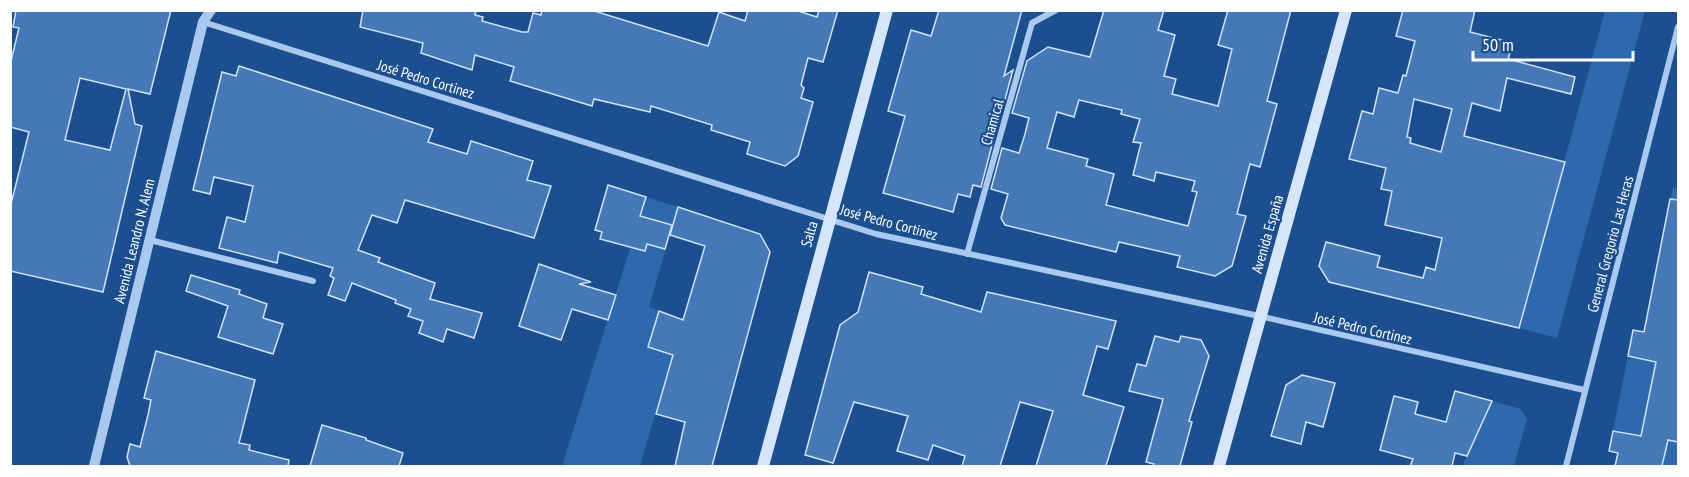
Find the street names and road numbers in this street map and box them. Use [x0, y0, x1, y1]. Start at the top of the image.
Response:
street label: José Pedro Cortinez [374, 55, 477, 103]
street label: Chamical [976, 96, 1008, 147]
street label: General Gregorio Las Heras [1583, 174, 1637, 314]
street label: Avenida Leandro N. Alem [109, 177, 159, 305]
street label: Avenida España [1247, 193, 1287, 275]
street label: José Pedro Cortinez [837, 200, 940, 244]
street label: Salta [796, 219, 822, 249]
street label: José Pedro Cortinez [1311, 307, 1414, 349]

